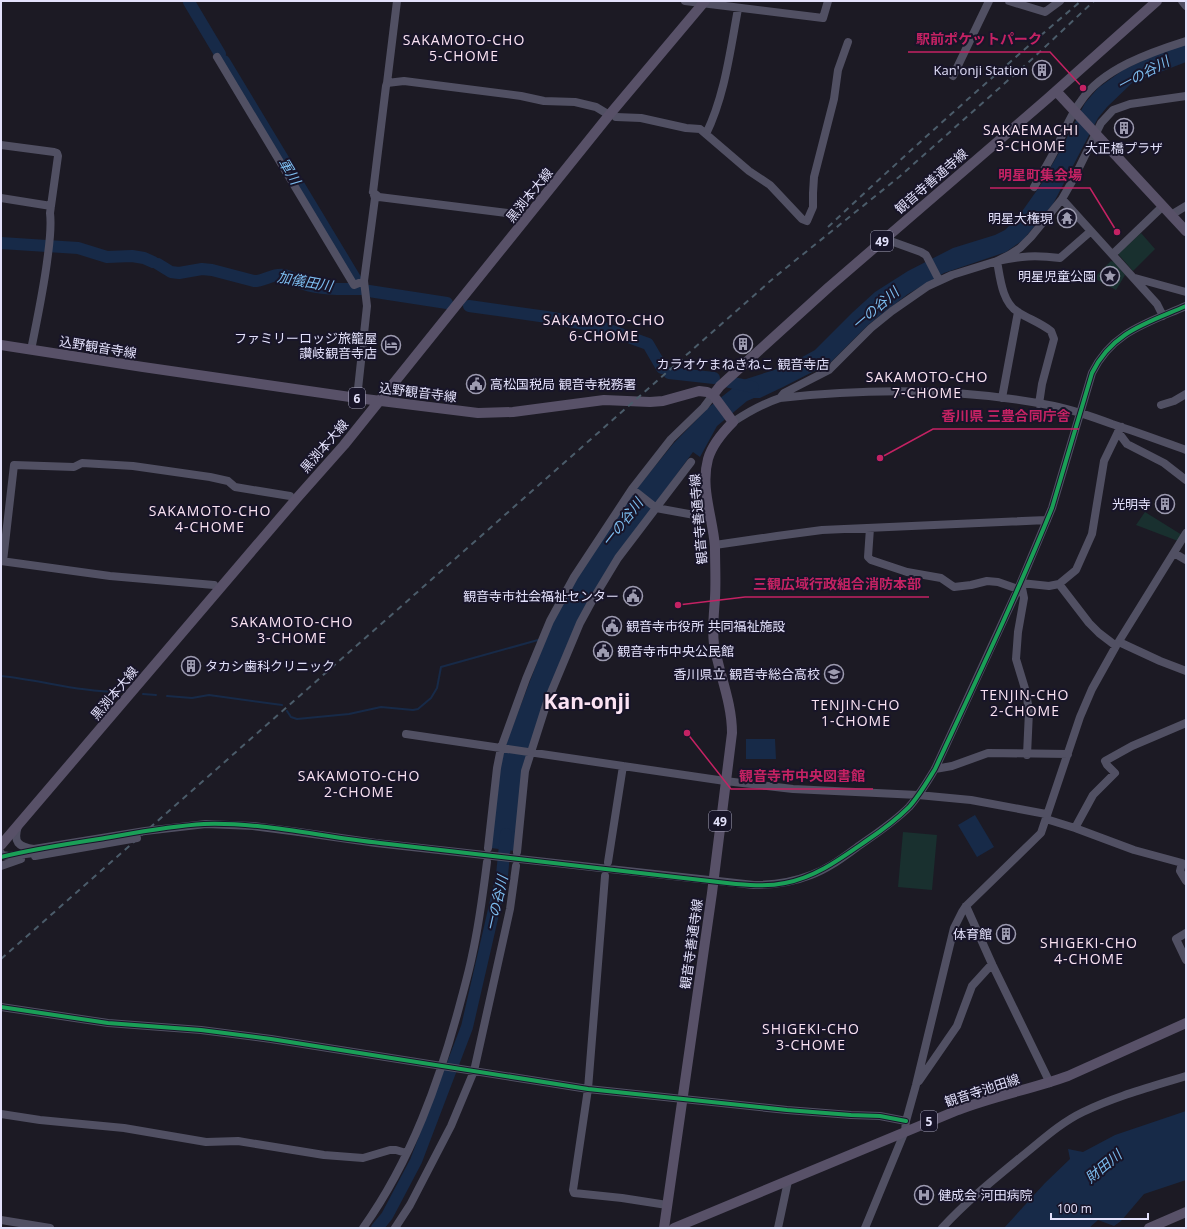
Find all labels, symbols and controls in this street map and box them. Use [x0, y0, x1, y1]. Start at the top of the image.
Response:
callout: 駅前ポケットパーク [908, 26, 1050, 52]
text: 駅前ポケットパーク [916, 29, 1042, 48]
district label: SAKAMOTO-CHO 5-CHOME [403, 30, 525, 65]
water label: 一の谷川 [1114, 51, 1174, 95]
building icon: Kan'onji Station [1031, 59, 1053, 81]
place label: Kan'onji Station [934, 61, 1028, 79]
building icon: 大正橋プラザ [1113, 117, 1135, 139]
district label: SAKAEMACHI 3-CHOME [983, 120, 1079, 155]
place label: 大正橋プラザ [1085, 139, 1163, 157]
street label: 観音寺善通寺線 [891, 144, 971, 218]
water label: 軍川 [275, 154, 306, 190]
callout: 明星町集会場 [990, 162, 1090, 188]
street label: 黒渕本大線 [502, 164, 556, 226]
text: 明星町集会場 [998, 165, 1082, 184]
temple icon: 明星大権現 [1056, 207, 1078, 229]
place label: 明星大権現 [988, 209, 1053, 227]
road number: 49 [871, 231, 893, 251]
place icon: 明星児童公園 [1099, 265, 1121, 287]
water label: 加儀田川 [276, 267, 336, 296]
place label: 明星児童公園 [1018, 267, 1096, 285]
water label: 一の谷川 [848, 281, 904, 334]
district label: SAKAMOTO-CHO 6-CHOME [543, 310, 665, 345]
place label: ファミリーロッジ旅籠屋 讃岐観音寺店 [234, 329, 377, 362]
street label: 込野観音寺線 [58, 332, 138, 362]
building icon: カラオケまねきねこ 観音寺店 [732, 333, 754, 355]
hotel icon: ファミリーロッジ旅籠屋 讃岐観音寺店 [380, 334, 402, 356]
place label: カラオケまねきねこ 観音寺店 [657, 355, 829, 373]
district label: SAKAMOTO-CHO 7-CHOME [866, 367, 988, 402]
public building icon: 高松国税局 観音寺税務署 [465, 373, 487, 395]
place label: 高松国税局 観音寺税務署 [490, 375, 636, 393]
street label: 込野観音寺線 [378, 378, 458, 406]
road number: 6 [349, 388, 365, 408]
callout: 香川県 三豊合同庁舎 [933, 403, 1079, 429]
text: 香川県 三豊合同庁舎 [941, 406, 1071, 425]
street label: 黒渕本大線 [296, 416, 352, 476]
street label: 観音寺善通寺線 [685, 473, 711, 565]
water label: 一の谷川 [597, 493, 648, 550]
building icon: 光明寺 [1154, 493, 1176, 515]
place label: 光明寺 [1112, 495, 1151, 513]
district label: SAKAMOTO-CHO 4-CHOME [149, 501, 271, 536]
callout: 三観広域行政組合消防本部 [745, 571, 929, 597]
text: 三観広域行政組合消防本部 [753, 574, 921, 593]
public building icon: 観音寺市社会福祉センター [622, 585, 644, 607]
place label: 観音寺市社会福祉センター [463, 587, 619, 605]
district label: SAKAMOTO-CHO 3-CHOME [231, 612, 353, 647]
public building icon: 観音寺市役所 共同福祉施設 [601, 615, 623, 637]
place label: 観音寺市役所 共同福祉施設 [626, 617, 785, 635]
public building icon: 観音寺市中央公民館 [592, 640, 614, 662]
place label: 観音寺市中央公民館 [617, 642, 734, 660]
building icon: タカシ歯科クリニック [180, 655, 202, 677]
place label: タカシ歯科クリニック [205, 657, 335, 675]
street label: 黒渕本大線 [86, 662, 142, 724]
school or university icon: 香川県立 観音寺総合高校 [823, 663, 845, 685]
place label: 香川県立 観音寺総合高校 [674, 665, 820, 683]
district label: TENJIN-CHO 2-CHOME [981, 685, 1069, 720]
district label: Kan-onji [544, 687, 630, 715]
district label: TENJIN-CHO 1-CHOME [812, 695, 900, 730]
callout: 観音寺市中央図書館 [731, 763, 873, 789]
district label: SAKAMOTO-CHO 2-CHOME [298, 766, 420, 801]
text: 観音寺市中央図書館 [739, 766, 865, 785]
road number: 49 [709, 811, 731, 831]
water label: 一の谷川 [480, 872, 512, 932]
street label: 観音寺善通寺線 [676, 898, 706, 990]
building icon: 体育館 [995, 923, 1017, 945]
place label: 体育館 [953, 925, 992, 943]
district label: SHIGEKI-CHO 4-CHOME [1040, 933, 1138, 968]
district label: SHIGEKI-CHO 3-CHOME [762, 1019, 860, 1054]
street label: 観音寺池田線 [942, 1069, 1022, 1111]
road number: 5 [921, 1111, 937, 1131]
water label: 財田川 [1081, 1144, 1127, 1187]
hospital icon: 健成会 河田病院 [913, 1184, 935, 1206]
place label: 健成会 河田病院 [938, 1186, 1032, 1204]
scale bar [1051, 1195, 1148, 1221]
text: 100 m [1057, 1200, 1092, 1217]

